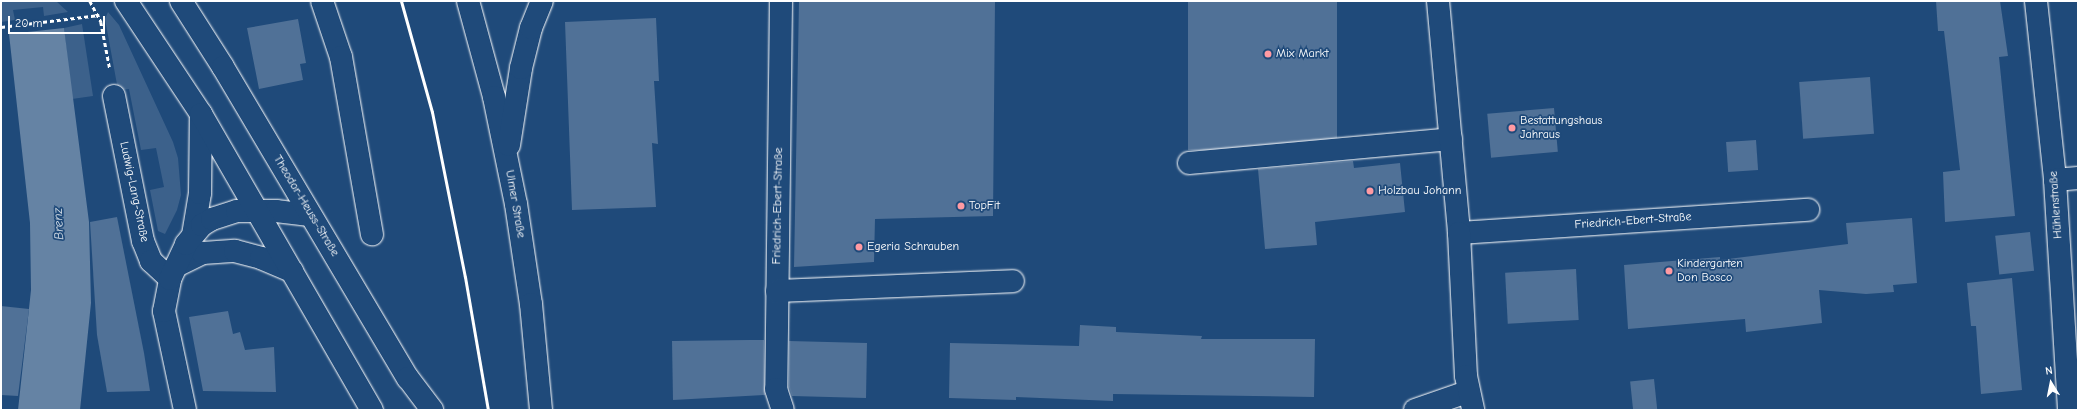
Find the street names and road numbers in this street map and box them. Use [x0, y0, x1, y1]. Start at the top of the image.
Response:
street label: Ludwig-Lang-Straße [116, 140, 152, 244]
street label: Friedrich-Ebert-Straße [770, 147, 786, 265]
street label: Theodor-Heuss-Straße [270, 153, 342, 259]
street label: Ulmer Straße [502, 169, 528, 239]
street label: Hühlenstraße [2046, 171, 2066, 239]
street label: Friedrich-Ebert-Straße [1574, 210, 1692, 232]

